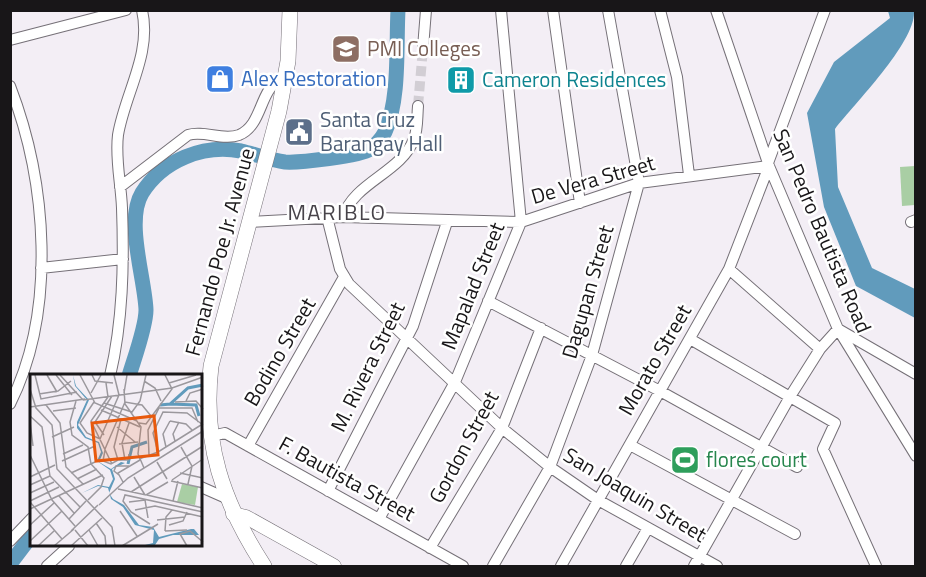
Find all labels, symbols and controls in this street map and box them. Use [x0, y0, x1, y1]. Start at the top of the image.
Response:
place label: PMI Colleges [367, 32, 481, 64]
school or university icon: PMI Colleges [330, 33, 362, 65]
place label: Alex Restoration [241, 62, 387, 94]
shop icon: Alex Restoration [204, 63, 236, 95]
place label: Cameron Residences [482, 63, 666, 95]
building icon: Cameron Residences [445, 64, 477, 96]
place label: Santa Cruz Barangay Hall [320, 103, 443, 159]
public building icon: Santa Cruz Barangay Hall [283, 116, 315, 148]
street label: San Pedro Bautista Road [765, 124, 880, 338]
street label: Fernando Poe Jr. Avenue [176, 144, 262, 359]
street label: De Vera Street [527, 146, 659, 212]
district label: MARIBLO [287, 195, 387, 229]
street label: Mapalad Street [432, 216, 512, 354]
street label: Dagupan Street [553, 221, 622, 362]
street label: Bodino Street [235, 291, 324, 412]
street label: M. Rivera Street [322, 295, 413, 437]
street label: Morato Street [609, 297, 699, 421]
inset map [30, 374, 202, 547]
street label: Gordon Street [420, 384, 506, 508]
street label: F. Bautista Street [273, 427, 422, 529]
street label: San Joaquin Street [558, 439, 714, 550]
place label: flores court [706, 443, 807, 475]
sports icon: flores court [669, 444, 701, 476]

